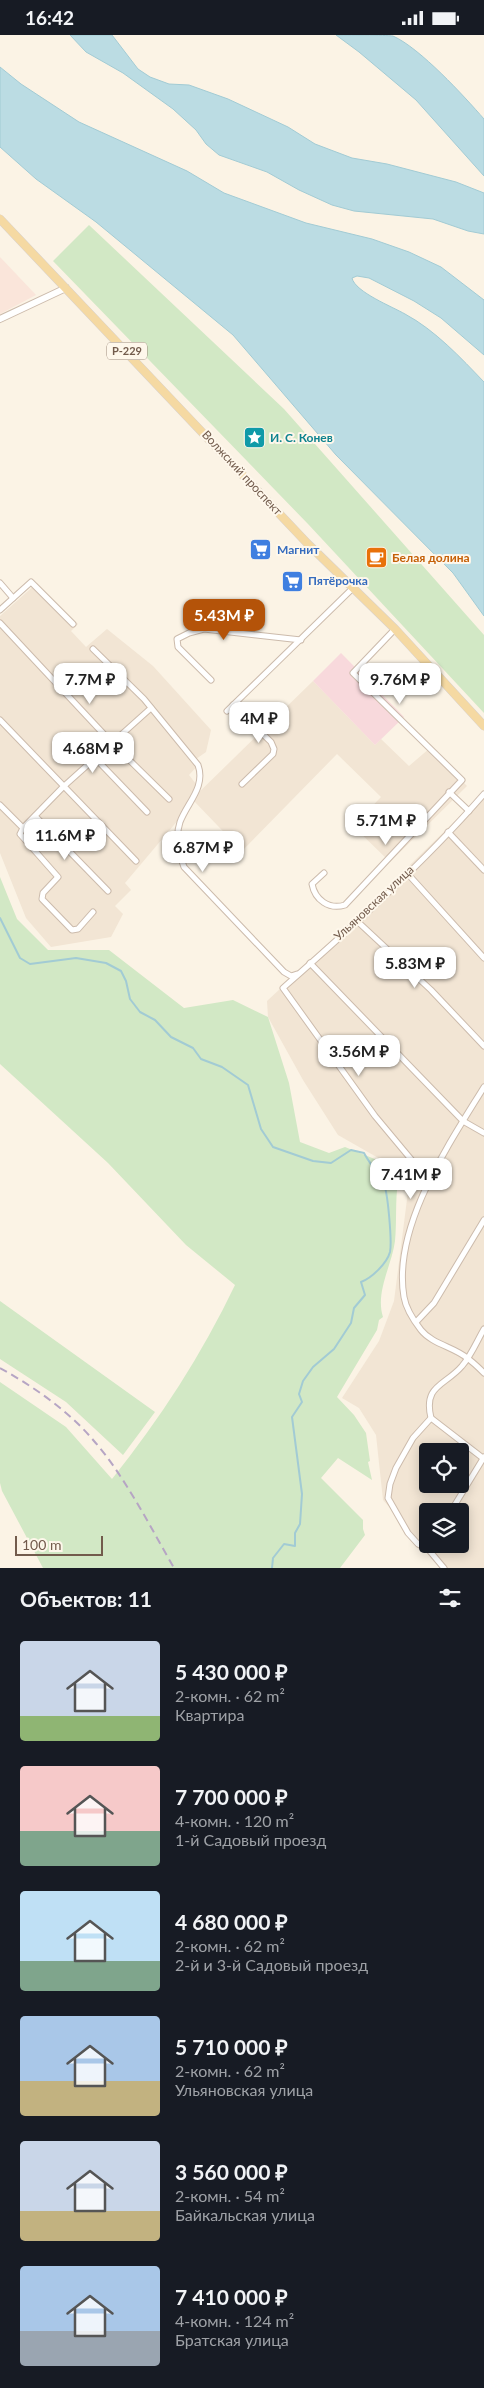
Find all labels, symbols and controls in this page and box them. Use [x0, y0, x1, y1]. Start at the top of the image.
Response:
text: 16:42 [25, 6, 74, 29]
road number: Р-229 [107, 343, 147, 359]
place icon: И. С. Конев [242, 426, 266, 450]
street label: Волжский проспект [199, 427, 286, 518]
place label: И. С. Конев [270, 430, 333, 445]
supermarket icon: Магнит [249, 538, 273, 562]
place label: Магнит [277, 542, 320, 557]
cafe icon: Белая долина [364, 546, 388, 570]
place label: Белая долина [392, 550, 470, 565]
supermarket icon: Пятёрочка [280, 569, 304, 593]
place label: Пятёрочка [308, 573, 368, 588]
pin: 5.43M ₽ [178, 599, 270, 641]
text: 5.43M ₽ [194, 605, 254, 624]
pin: 7.7M ₽ [49, 663, 131, 705]
pin: 9.76M ₽ [354, 663, 446, 705]
text: 7.7M ₽ [65, 669, 115, 688]
text: 9.76M ₽ [370, 669, 430, 688]
pin: 4M ₽ [229, 701, 289, 744]
text: 4M ₽ [240, 708, 278, 727]
pin: 4.68M ₽ [47, 731, 139, 774]
text: 4.68M ₽ [63, 738, 123, 757]
pin: 5.71M ₽ [340, 803, 432, 846]
text: 5.71M ₽ [356, 810, 416, 829]
pin: 11.6M ₽ [19, 819, 111, 861]
text: 11.6M ₽ [35, 825, 95, 844]
pin: 6.87M ₽ [157, 831, 249, 873]
text: 6.87M ₽ [173, 837, 233, 856]
street label: Ульяновская улица [331, 862, 417, 943]
pin: 5.83M ₽ [369, 947, 461, 989]
text: 5.83M ₽ [385, 953, 445, 972]
pin: 3.56M ₽ [313, 1035, 405, 1077]
text: 3.56M ₽ [329, 1041, 389, 1060]
pin: 7.41M ₽ [365, 1157, 457, 1200]
text: 7.41M ₽ [381, 1164, 441, 1183]
map controls [419, 1443, 469, 1553]
button: locate [419, 1443, 469, 1493]
button: layers [419, 1503, 469, 1553]
scale bar [15, 1533, 102, 1556]
text: 100 m [22, 1536, 61, 1553]
icon: filters [436, 1584, 464, 1612]
text: Объектов: 11 [20, 1586, 152, 1611]
text: 5 430 000 ₽ [175, 1659, 288, 1684]
icon: home [60, 1661, 120, 1721]
text: 2-комн. · 62 m² [175, 1686, 285, 1705]
text: Квартира [175, 1705, 244, 1724]
text: 7 700 000 ₽ [175, 1784, 288, 1809]
icon: home [60, 1786, 120, 1846]
text: 4-комн. · 120 m² [175, 1811, 294, 1830]
text: 1-й Садовый проезд [175, 1830, 326, 1849]
text: 4 680 000 ₽ [175, 1909, 288, 1934]
icon: home [60, 1911, 120, 1971]
text: 2-комн. · 62 m² [175, 1936, 285, 1955]
text: 2-й и 3-й Садовый проезд [175, 1955, 368, 1974]
text: 5 710 000 ₽ [175, 2034, 288, 2059]
icon: home [60, 2036, 120, 2096]
text: 2-комн. · 62 m² [175, 2061, 285, 2080]
text: Ульяновская улица [175, 2080, 313, 2099]
text: 3 560 000 ₽ [175, 2159, 288, 2184]
icon: home [60, 2161, 120, 2221]
text: 2-комн. · 54 m² [175, 2186, 285, 2205]
text: Байкальская улица [175, 2205, 315, 2224]
text: 7 410 000 ₽ [175, 2284, 288, 2309]
icon: home [60, 2286, 120, 2346]
text: 4-комн. · 124 m² [175, 2311, 294, 2330]
text: Братская улица [175, 2330, 289, 2349]

